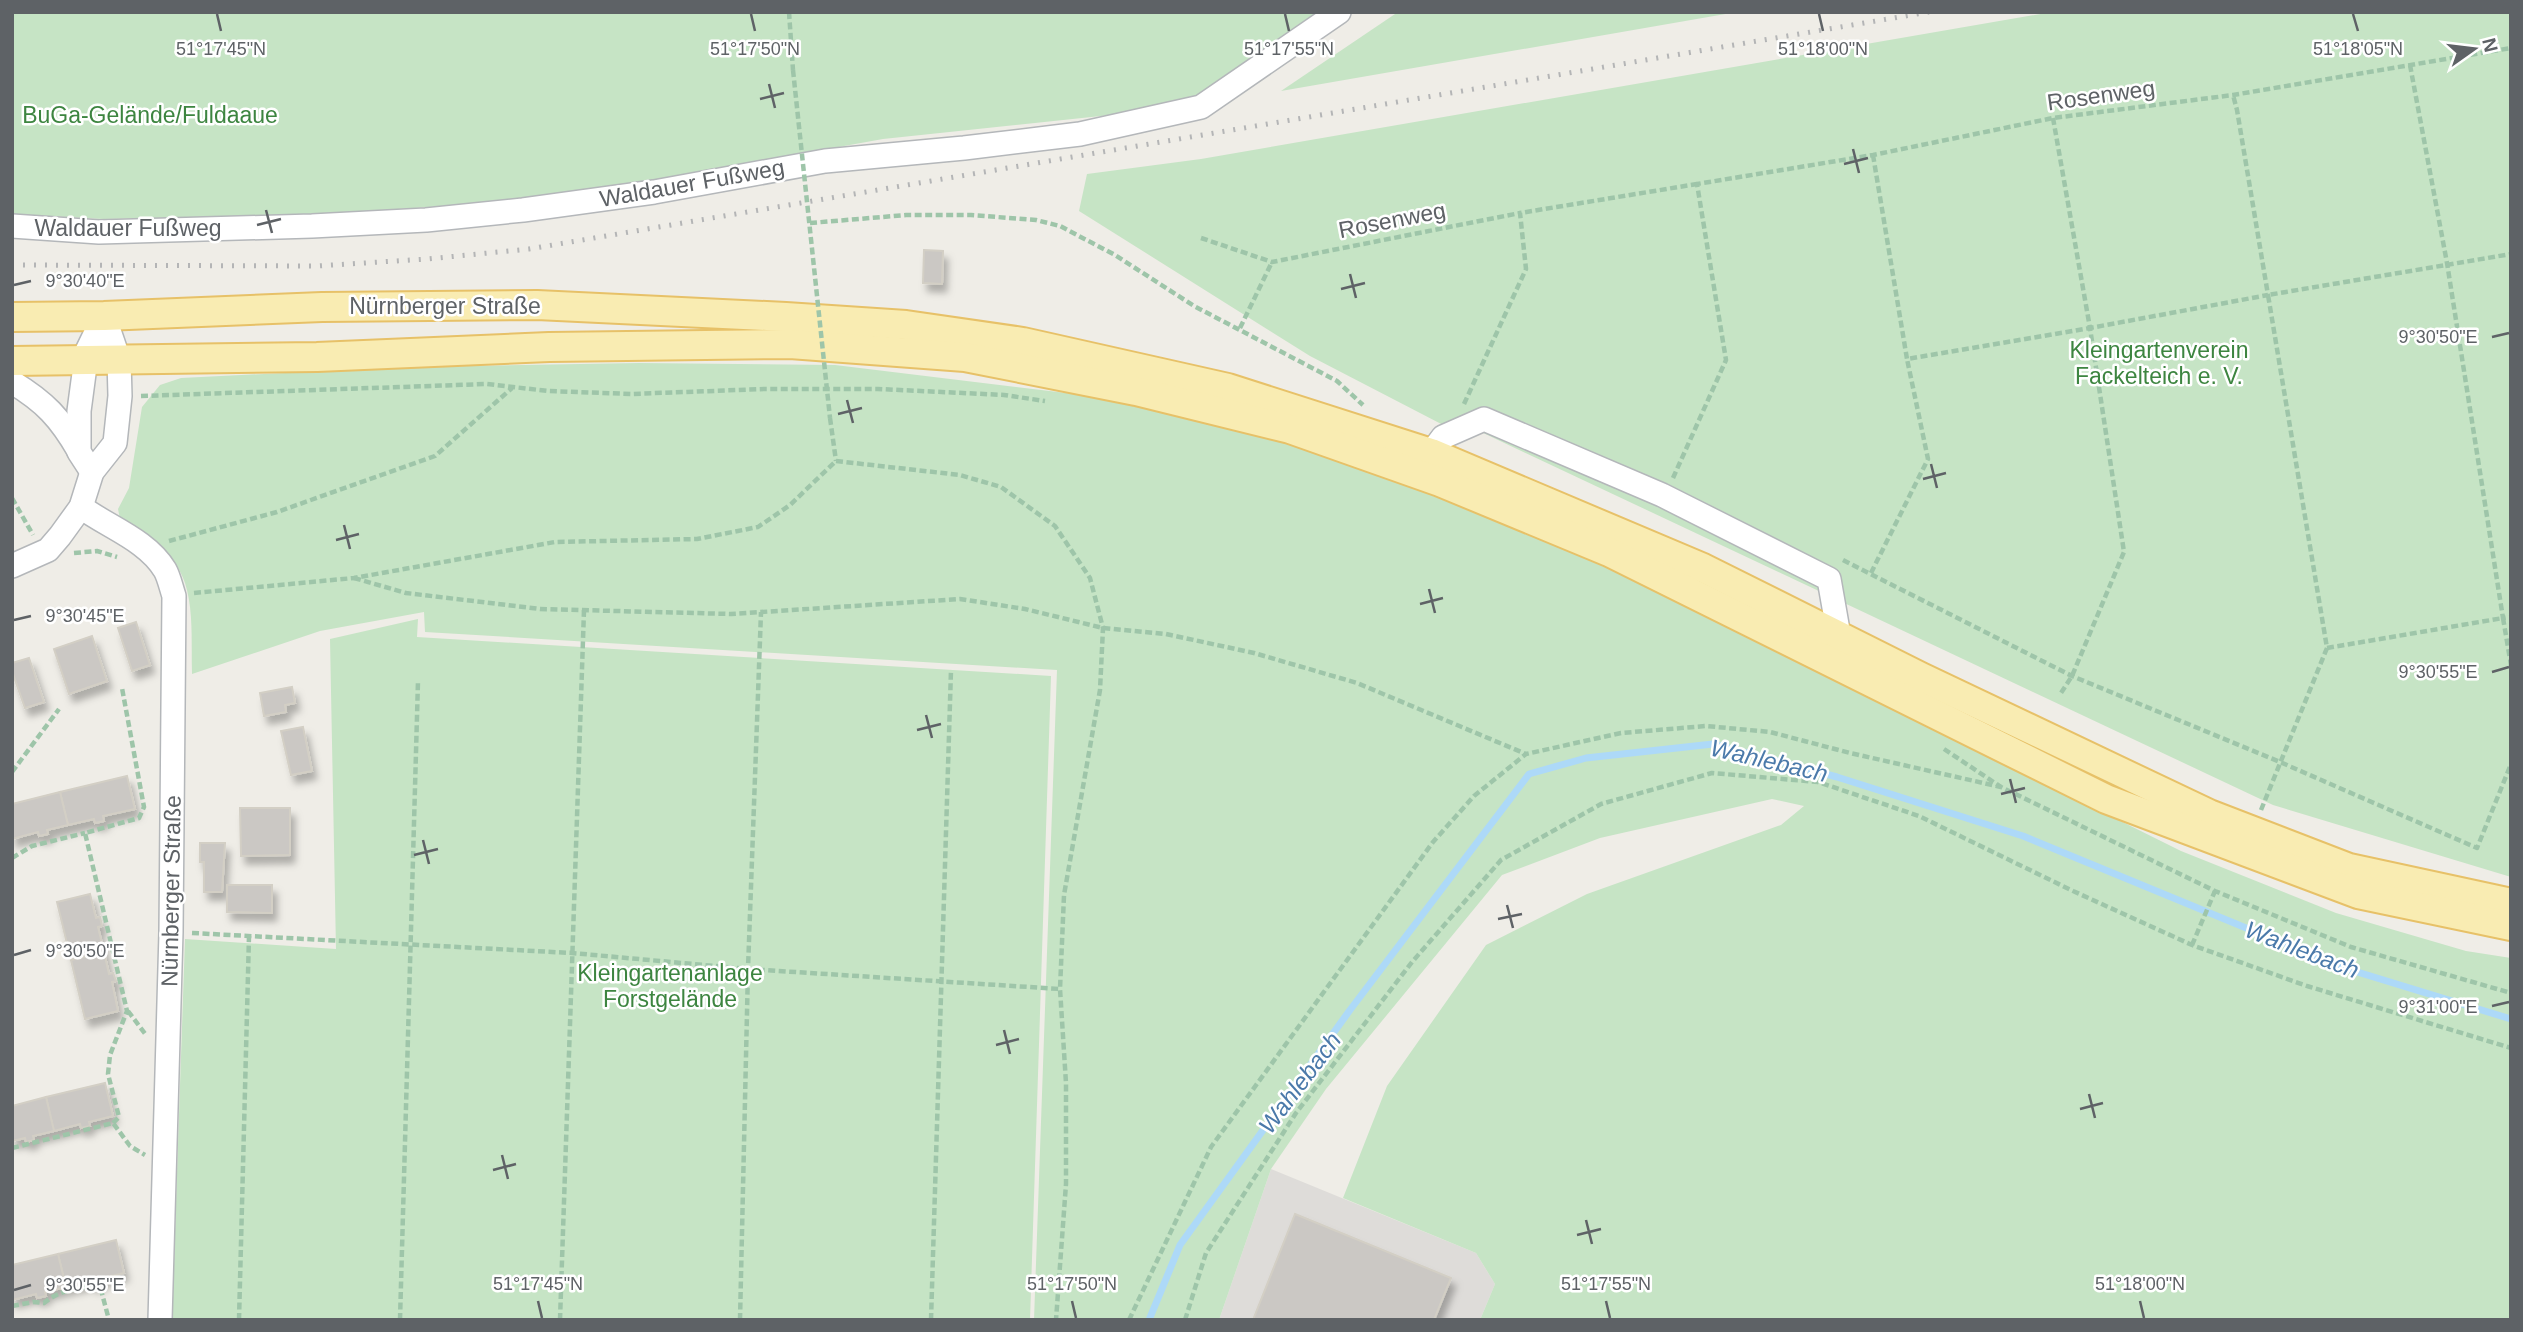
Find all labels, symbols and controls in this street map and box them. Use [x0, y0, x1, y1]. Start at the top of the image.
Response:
north arrow [2439, 14, 2509, 84]
text: N [2478, 36, 2502, 54]
text: 51°17'45"N [176, 39, 266, 59]
text: 51°17'50"N [710, 39, 800, 59]
text: 51°17'55"N [1244, 39, 1334, 59]
text: 51°18'00"N [1778, 39, 1868, 59]
text: 51°18'05"N [2313, 39, 2403, 59]
street label: Rosenweg [2045, 75, 2157, 115]
park label: BuGa-Gelände/Fuldaaue [22, 102, 278, 128]
street label: Waldauer Fußweg [598, 154, 786, 212]
street label: Rosenweg [1336, 197, 1448, 243]
street label: Waldauer Fußweg [34, 215, 222, 241]
text: 9°30'40"E [45, 271, 125, 291]
street label: Nürnberger Straße [349, 293, 541, 319]
text: 9°30'50"E [2398, 327, 2478, 347]
park label: Kleingartenverein Fackelteich e. V. [2069, 337, 2249, 389]
text: 9°30'45"E [45, 606, 125, 626]
text: 9°30'55"E [2398, 662, 2478, 682]
water label: Wahlebach [1708, 734, 1830, 787]
street label: Nürnberger Straße [156, 795, 186, 987]
water label: Wahlebach [2241, 915, 2363, 984]
text: 9°30'50"E [45, 941, 125, 961]
park label: Kleingartenanlage Forstgelände [577, 960, 763, 1012]
text: 9°31'00"E [2398, 997, 2478, 1017]
water label: Wahlebach [1253, 1027, 1346, 1139]
text: 51°17'45"N [493, 1274, 583, 1294]
text: 51°17'50"N [1027, 1274, 1117, 1294]
text: 51°17'55"N [1561, 1274, 1651, 1294]
text: 51°18'00"N [2095, 1274, 2185, 1294]
text: 9°30'55"E [45, 1275, 125, 1295]

